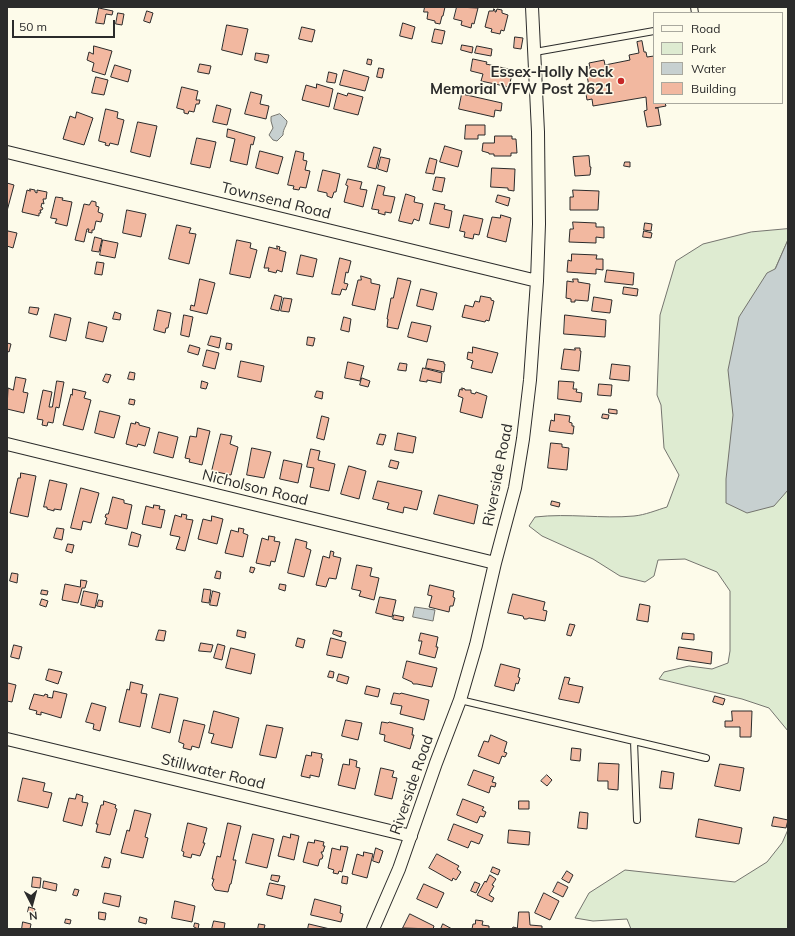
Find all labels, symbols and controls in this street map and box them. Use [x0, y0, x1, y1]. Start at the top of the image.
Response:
scale bar [14, 12, 117, 38]
legend [653, 12, 783, 104]
text: 50 m [19, 19, 47, 34]
text: Road [691, 21, 720, 36]
text: Park [691, 41, 716, 56]
text: Water [691, 61, 726, 76]
place label: Essex-Holly Neck Memorial VFW Post 2621 [430, 63, 613, 98]
marker: Essex-Holly Neck Memorial VFW Post 2621 [616, 76, 626, 86]
text: Building [691, 81, 736, 96]
street label: Townsend Road [219, 179, 333, 223]
street label: Riverside Road [479, 422, 517, 528]
street label: Nicholson Road [200, 466, 310, 510]
street label: Riverside Road [387, 733, 437, 837]
street label: Stillwater Road [159, 750, 267, 794]
north arrow [12, 884, 52, 924]
text: N [28, 909, 38, 923]

